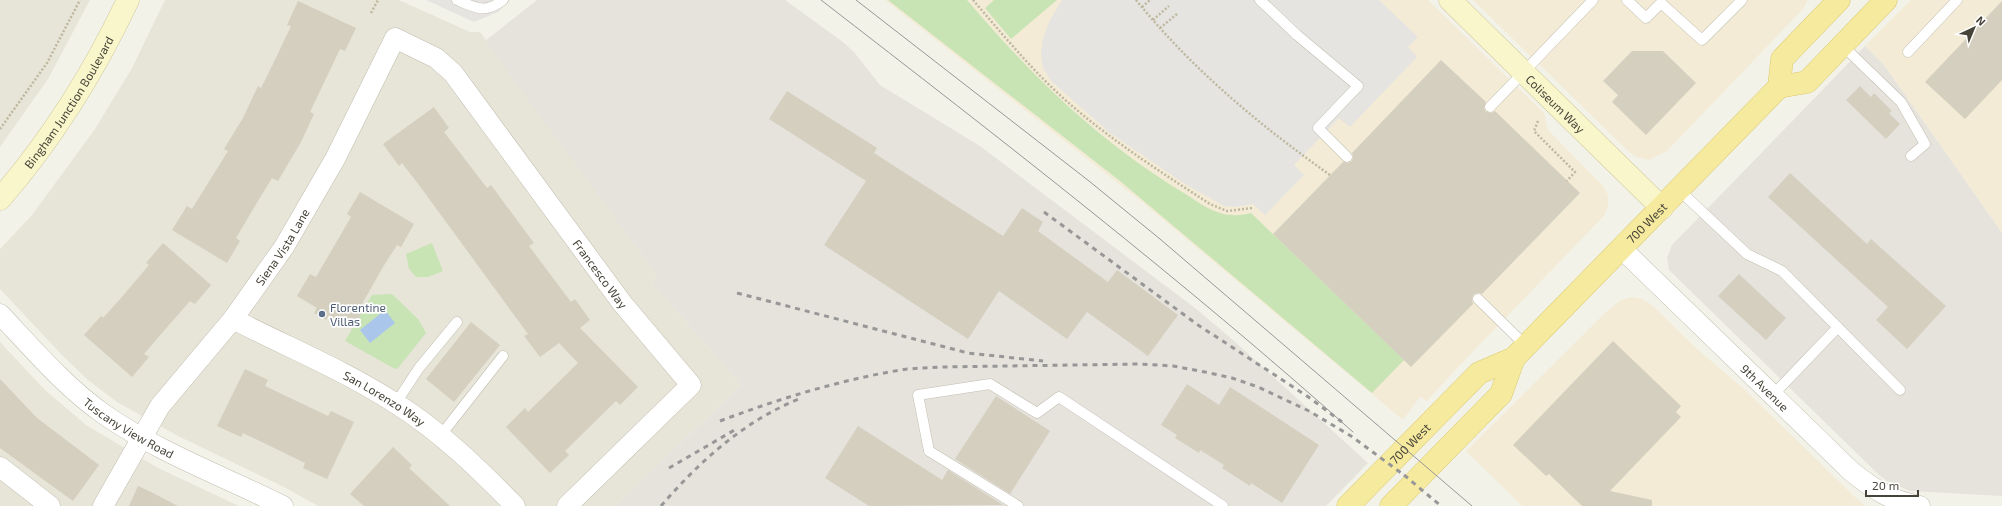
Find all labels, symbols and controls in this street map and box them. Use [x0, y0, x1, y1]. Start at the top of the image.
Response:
north arrow [1954, 8, 1994, 48]
text: N [1974, 13, 1989, 28]
street label: Bingham Junction Boulevard [21, 34, 116, 171]
street label: Coliseum Way [1523, 72, 1588, 136]
street label: 700 West [1623, 199, 1670, 246]
street label: Siena Vista Lane [252, 206, 312, 288]
street label: Francesco Way [570, 236, 631, 312]
place label: Florentine Villas [330, 300, 386, 328]
marker: Florentine Villas [317, 309, 327, 319]
street label: 9th Avenue [1738, 361, 1792, 414]
street label: San Lorenzo Way [341, 368, 429, 429]
street label: Tuscany View Road [81, 395, 176, 461]
street label: 700 West [1387, 420, 1433, 467]
scale bar [1866, 472, 1918, 498]
text: 20 m [1872, 478, 1899, 492]

